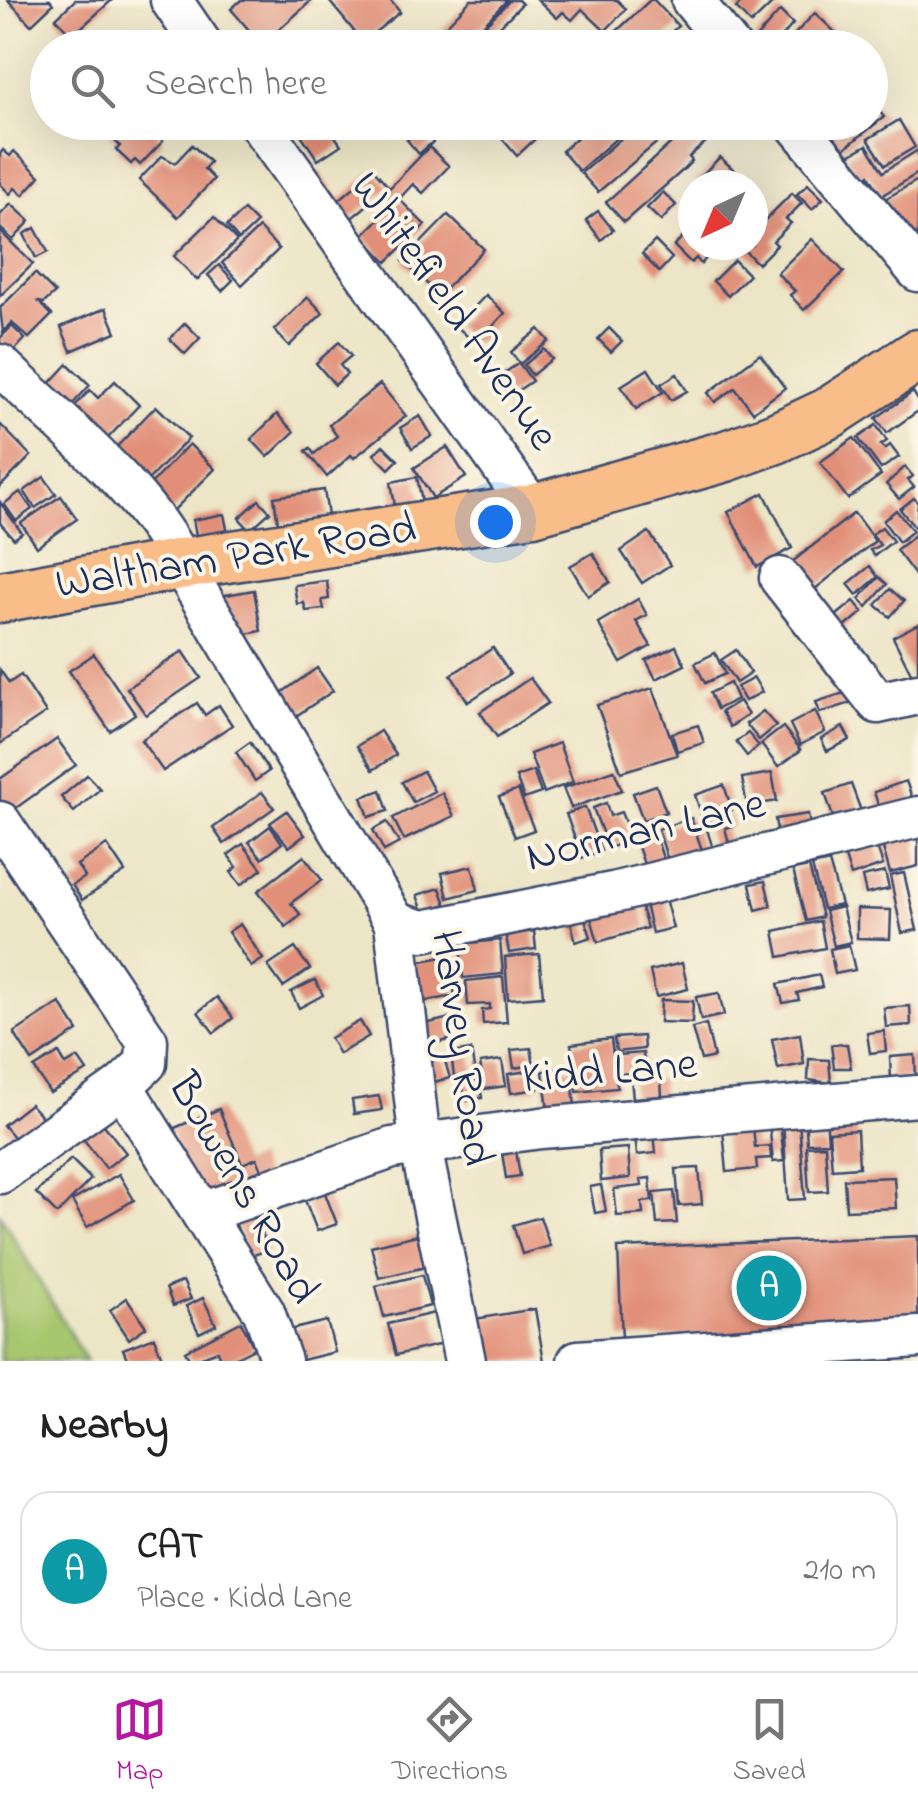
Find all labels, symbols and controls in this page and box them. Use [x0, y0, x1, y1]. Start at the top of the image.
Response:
search box [30, 30, 888, 140]
text: Search here [145, 57, 327, 113]
icon: search [65, 58, 120, 113]
street label: Whitefield Avenue [332, 159, 574, 466]
north arrow [678, 170, 768, 260]
street label: Waltham Park Road [51, 497, 421, 619]
your location [470, 497, 521, 548]
street label: Norman Lane [520, 772, 773, 892]
street label: Harvey Road [411, 926, 509, 1170]
street label: Kidd Lane [520, 1032, 701, 1114]
street label: Bowens Road [149, 1060, 335, 1317]
pin: A [736, 1250, 802, 1326]
text: Nearby [40, 1396, 168, 1457]
text: CAT [137, 1520, 203, 1576]
text: A [65, 1548, 84, 1595]
text: 210 m [803, 1548, 876, 1595]
text: Place · Kidd Lane [137, 1576, 352, 1623]
tab: Map [112, 1692, 167, 1793]
tab: Directions [392, 1692, 508, 1793]
tab: Saved [733, 1692, 806, 1793]

